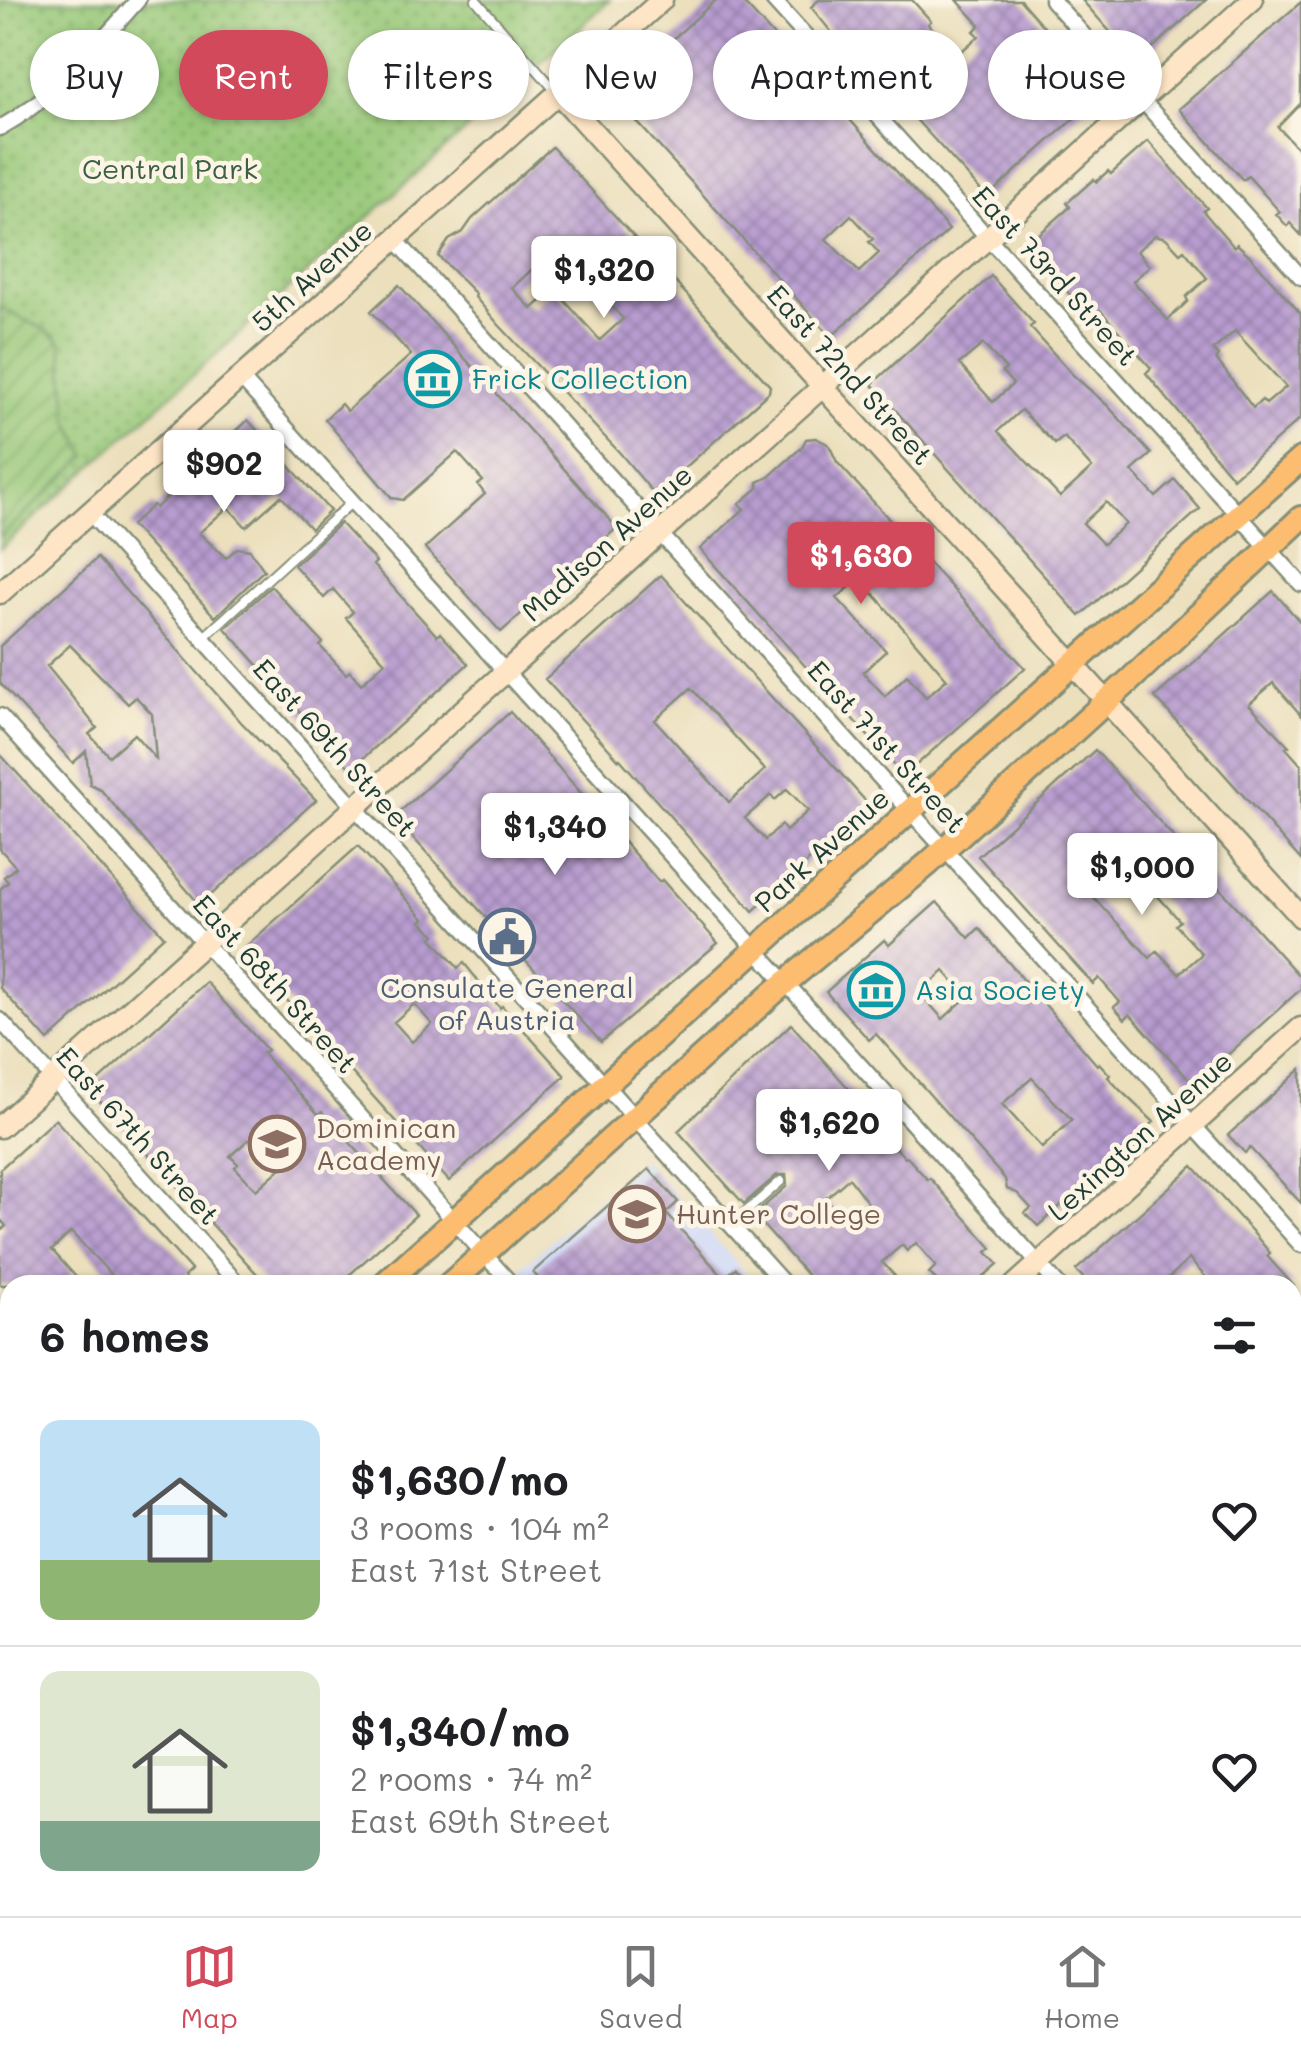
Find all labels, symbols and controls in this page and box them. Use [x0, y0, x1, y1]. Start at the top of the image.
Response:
chip: Buy [30, 30, 159, 120]
chip: Rent [179, 30, 328, 120]
chip: Filters [348, 30, 529, 120]
chip: New [549, 30, 693, 120]
chip: Apartment [713, 30, 968, 120]
chip: House [988, 30, 1162, 120]
park label: Central Park [82, 150, 258, 186]
street label: East 73rd Street [965, 178, 1146, 373]
street label: 5th Avenue [243, 212, 379, 339]
pin: $1,320 [523, 236, 685, 321]
text: $1,320 [553, 247, 655, 289]
street label: East 72nd Street [760, 276, 941, 472]
museum icon: Frick Collection [403, 349, 463, 409]
place label: Frick Collection [472, 360, 688, 396]
pin: $902 [165, 430, 283, 515]
text: $902 [185, 441, 263, 483]
street label: Madison Avenue [513, 456, 699, 628]
pin: $1,630 [780, 522, 942, 607]
text: $1,630 [810, 533, 912, 575]
street label: East 69th Street [246, 651, 425, 844]
street label: East 71st Street [801, 652, 975, 840]
street label: Park Avenue [746, 779, 896, 919]
pin: $1,340 [474, 793, 636, 878]
text: $1,340 [503, 804, 607, 846]
pin: $1,000 [1061, 833, 1223, 918]
text: $1,000 [1089, 844, 1195, 886]
street label: East 68th Street [186, 886, 366, 1080]
public building icon: Consulate General of Austria [477, 907, 537, 967]
museum icon: Asia Society [846, 960, 906, 1020]
place label: Consulate General of Austria [380, 969, 634, 1037]
place label: Asia Society [915, 971, 1085, 1007]
street label: East 67th Street [49, 1039, 228, 1232]
street label: Lexington Avenue [1039, 1043, 1239, 1228]
pin: $1,620 [748, 1089, 910, 1174]
text: $1,620 [778, 1100, 880, 1142]
place label: Dominican Academy [316, 1109, 456, 1177]
school or university icon: Dominican Academy [247, 1114, 307, 1174]
school or university icon: Hunter College [607, 1184, 667, 1244]
place label: Hunter College [676, 1195, 881, 1231]
text: 6 homes [40, 1308, 210, 1363]
icon: filters [1207, 1308, 1262, 1363]
text: $1,630/mo [350, 1451, 568, 1506]
icon: home [120, 1460, 240, 1580]
icon: heart [1207, 1493, 1262, 1548]
text: 3 rooms · 104 m² [350, 1506, 609, 1548]
text: East 71st Street [350, 1548, 602, 1590]
text: $1,340/mo [350, 1702, 570, 1757]
icon: home [120, 1711, 240, 1831]
icon: heart [1207, 1744, 1262, 1799]
text: 2 rooms · 74 m² [350, 1757, 592, 1799]
text: East 69th Street [350, 1799, 611, 1841]
tab: Map [181, 1939, 238, 2035]
tab: Saved [599, 1939, 682, 2035]
tab: Home [1044, 1939, 1120, 2035]

